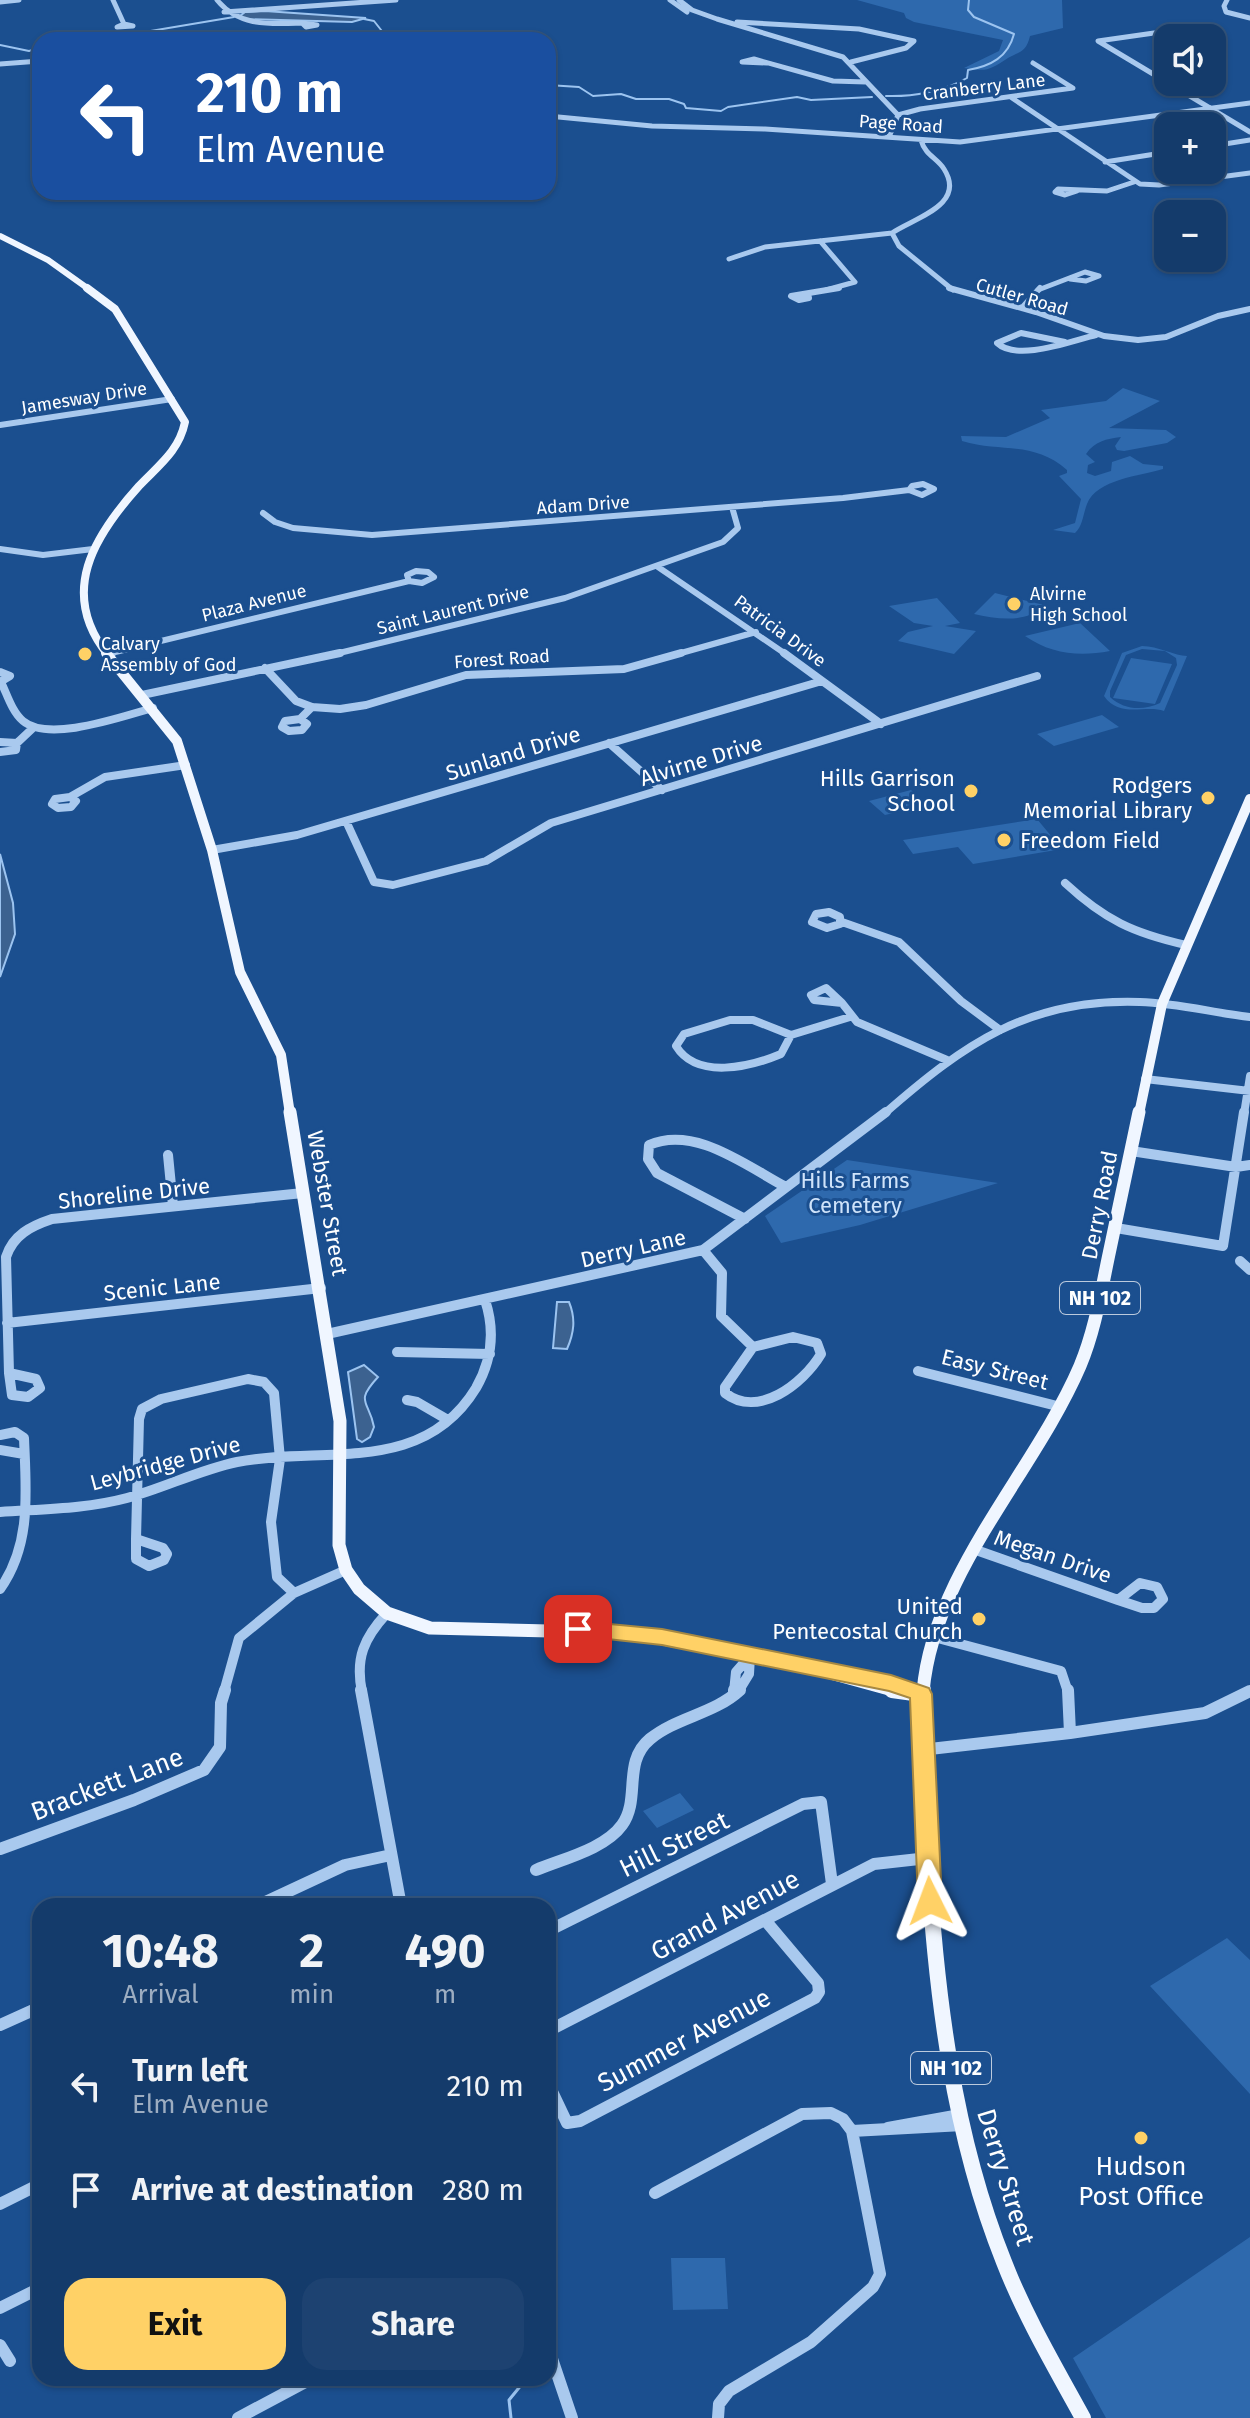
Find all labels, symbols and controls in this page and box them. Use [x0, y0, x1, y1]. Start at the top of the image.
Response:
map controls [1154, 24, 1226, 272]
button: sound [1154, 24, 1226, 96]
text: 210 m [196, 60, 343, 127]
icon: left [64, 64, 168, 168]
street label: Cranberry Lane [921, 69, 1047, 105]
street label: Page Road [858, 110, 944, 138]
button: + [1154, 112, 1226, 184]
text: Elm Avenue [196, 128, 385, 172]
button: − [1154, 200, 1226, 272]
street label: Cutler Road [973, 273, 1071, 321]
street label: Jamesway Drive [20, 377, 148, 419]
street label: Adam Drive [536, 491, 630, 519]
street label: Plaza Avenue [199, 579, 309, 627]
street label: Saint Laurent Drive [375, 580, 531, 640]
place label: Alvirne High School [1030, 583, 1127, 626]
street label: Patricia Drive [730, 590, 830, 672]
marker: Alvirne High School [1005, 595, 1023, 613]
place label: Calvary Assembly of God [101, 633, 237, 676]
marker: Calvary Assembly of God [76, 645, 94, 663]
street label: Forest Road [453, 645, 551, 673]
street label: Sunland Drive [443, 720, 584, 787]
street label: Alvirne Drive [637, 729, 766, 792]
place label: Hills Garrison School [820, 765, 955, 817]
place label: Rodgers Memorial Library [1023, 772, 1192, 824]
marker: Hills Garrison School [962, 782, 980, 800]
marker: Rodgers Memorial Library [1199, 789, 1217, 807]
place label: Freedom Field [1020, 827, 1160, 854]
marker: Freedom Field [995, 831, 1013, 849]
street label: Webster Street [301, 1128, 354, 1278]
street label: Derry Road [1076, 1148, 1123, 1262]
park label: Hills Farms Cemetery [800, 1167, 910, 1219]
street label: Shoreline Drive [57, 1172, 211, 1215]
street label: Derry Lane [578, 1223, 688, 1274]
street label: Scenic Lane [102, 1268, 222, 1307]
road number: NH 102 [1060, 1282, 1140, 1314]
street label: Easy Street [938, 1343, 1051, 1396]
street label: Leybridge Drive [87, 1430, 243, 1497]
street label: Megan Drive [991, 1524, 1115, 1589]
place label: United Pentecostal Church [772, 1593, 963, 1645]
pin [544, 1595, 612, 1663]
icon: arrive [556, 1607, 600, 1651]
marker: United Pentecostal Church [970, 1610, 988, 1628]
street label: Brackett Lane [27, 1741, 188, 1828]
street label: Hill Street [615, 1804, 734, 1884]
position arrow [888, 1859, 972, 1943]
street label: Grand Avenue [646, 1863, 805, 1968]
text: 10:48 [102, 1922, 219, 1980]
text: 2 [299, 1922, 324, 1980]
text: 490 [405, 1922, 486, 1980]
text: Arrival [123, 1979, 199, 2010]
text: min [289, 1979, 334, 2010]
text: m [434, 1979, 456, 2010]
street label: Summer Avenue [593, 1982, 776, 2099]
road number: NH 102 [911, 2052, 991, 2084]
text: Turn left [132, 2053, 248, 2089]
icon: left [64, 2064, 108, 2108]
text: 210 m [447, 2068, 524, 2104]
text: Elm Avenue [132, 2089, 269, 2120]
street label: Derry Street [970, 2105, 1041, 2250]
marker: Hudson Post Office [1132, 2129, 1150, 2147]
place label: Hudson Post Office [1078, 2151, 1204, 2212]
icon: arrive [64, 2168, 108, 2212]
text: Arrive at destination [132, 2172, 414, 2208]
text: 280 m [442, 2172, 524, 2208]
button: Exit [64, 2278, 286, 2370]
button: Share [302, 2278, 524, 2370]

